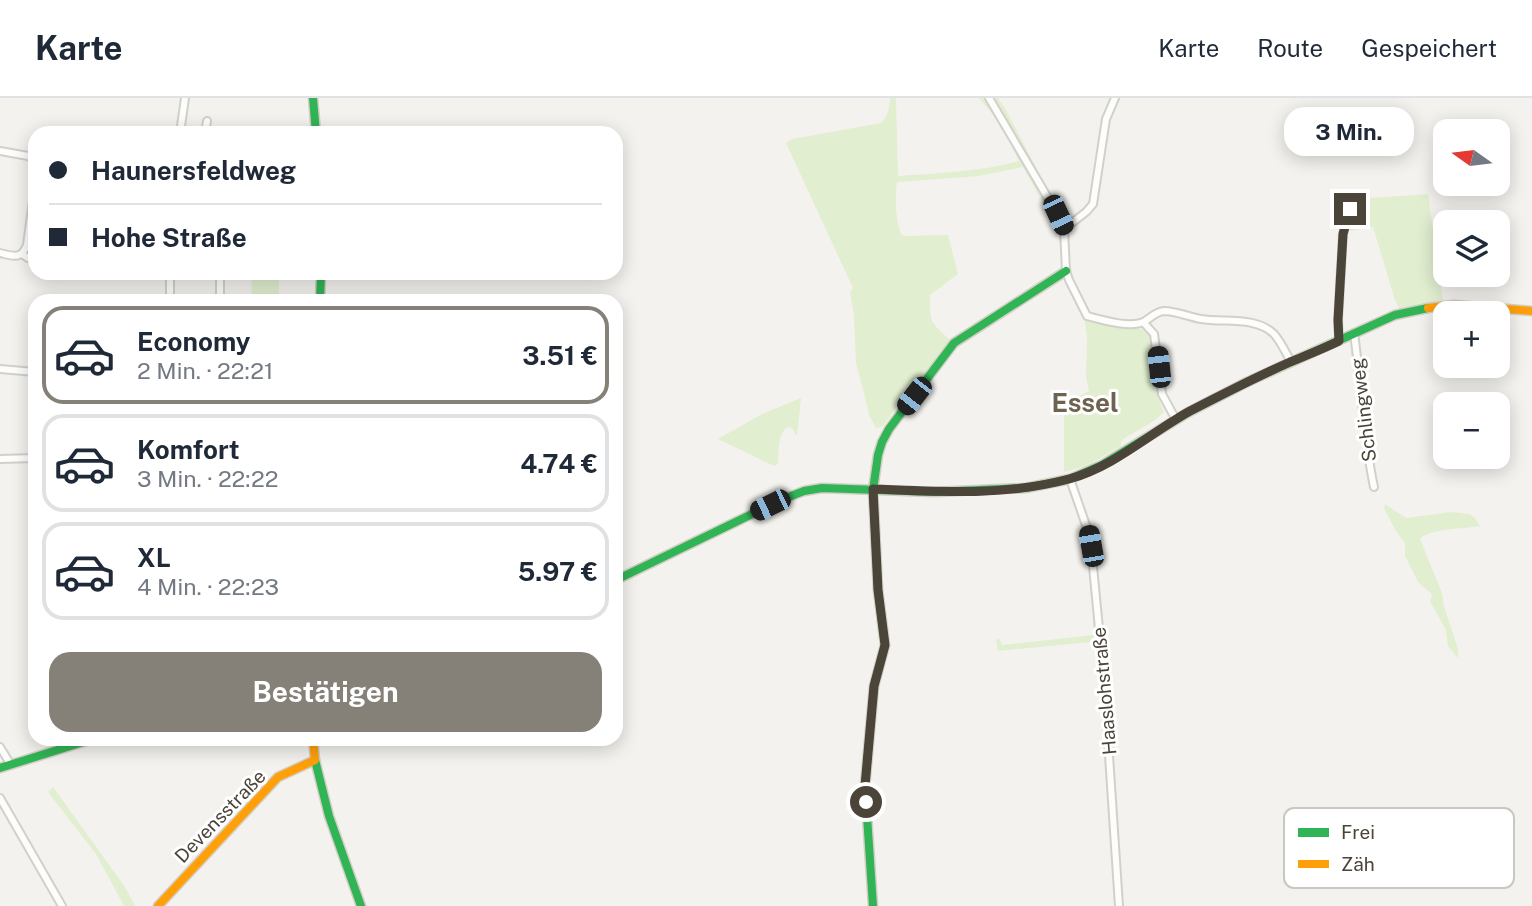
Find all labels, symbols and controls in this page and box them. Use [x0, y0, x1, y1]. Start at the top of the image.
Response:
text: Karte [35, 29, 123, 67]
text: Karte [1158, 34, 1219, 62]
text: Route [1257, 34, 1323, 62]
text: Gespeichert [1361, 34, 1497, 62]
callout: 3 Min. [1285, 108, 1415, 156]
text: 3 Min. [1315, 118, 1383, 145]
north arrow [1433, 119, 1510, 196]
map controls [1433, 119, 1510, 469]
text: Haunersfeldweg [91, 155, 296, 186]
car [1040, 192, 1077, 238]
route end [1334, 193, 1366, 225]
button: layers [1433, 210, 1510, 287]
text: Hohe Straße [91, 222, 247, 253]
button: + [1433, 301, 1510, 378]
icon: car [53, 324, 116, 387]
text: Economy [137, 326, 250, 357]
text: 3.51 € [522, 340, 598, 371]
car [1147, 345, 1172, 389]
text: 2 Min. · 22:21 [137, 357, 273, 384]
street label: Schlingweg [1346, 357, 1380, 463]
car [893, 373, 936, 419]
district label: Essel [1051, 387, 1119, 418]
button: − [1433, 392, 1510, 469]
icon: car [53, 432, 116, 495]
text: Komfort [137, 434, 239, 465]
text: 4.74 € [520, 448, 598, 479]
text: 3 Min. · 22:22 [137, 465, 278, 492]
car [747, 486, 794, 524]
car [1078, 523, 1105, 569]
icon: car [53, 540, 116, 603]
text: XL [137, 542, 171, 573]
text: 5.97 € [518, 556, 598, 587]
text: 4 Min. · 22:23 [137, 573, 279, 600]
street label: Haaslohstraße [1087, 626, 1121, 756]
button: Bestätigen [49, 652, 602, 732]
street label: Devensstraße [170, 765, 270, 867]
route start [850, 786, 882, 818]
legend [1284, 808, 1514, 888]
text: Frei [1341, 821, 1375, 843]
text: Zäh [1341, 853, 1375, 875]

